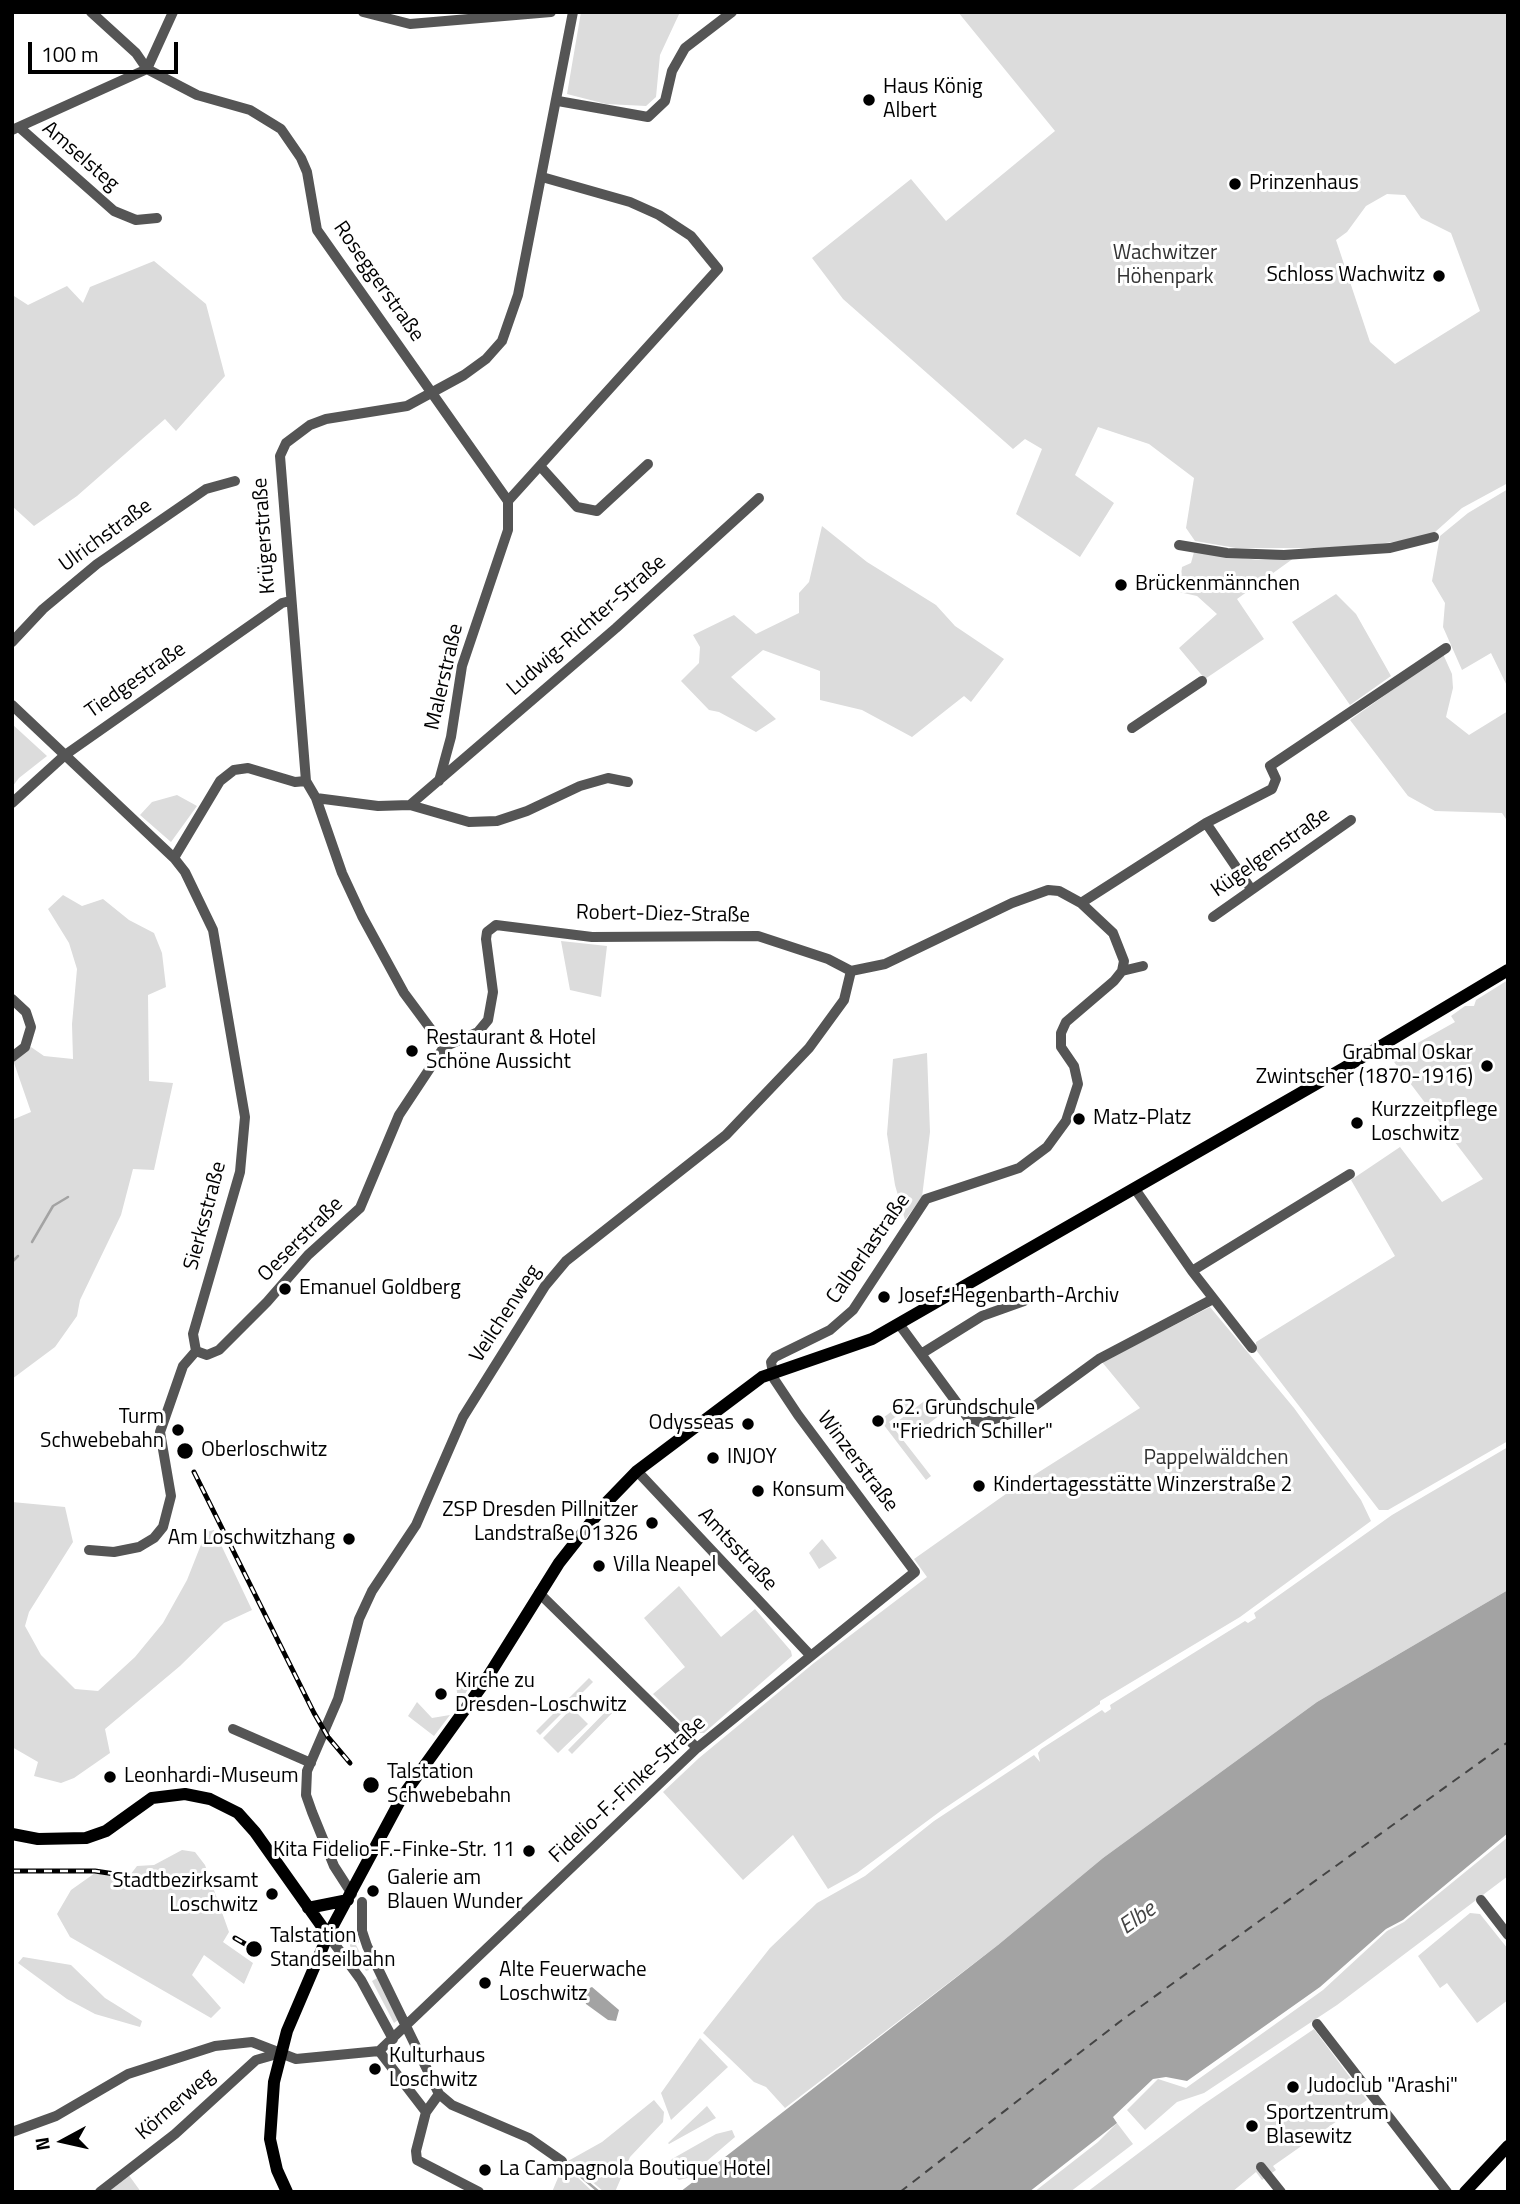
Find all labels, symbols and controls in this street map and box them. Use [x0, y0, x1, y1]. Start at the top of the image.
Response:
scale bar [32, 28, 182, 72]
text: 100 m [41, 38, 98, 70]
place label: Haus König Albert [883, 75, 983, 125]
marker: Haus König Albert [861, 92, 877, 108]
street label: Amselsteg [36, 117, 124, 197]
place label: Prinzenhaus [1249, 171, 1359, 197]
marker: Prinzenhaus [1227, 176, 1243, 192]
street label: Roseggerstraße [327, 217, 429, 347]
park label: Wachwitzer Höhenpark [1113, 241, 1217, 291]
place label: Schloss Wachwitz [1266, 263, 1425, 289]
marker: Schloss Wachwitz [1431, 268, 1447, 284]
street label: Krügerstraße [248, 477, 282, 595]
street label: Ulrichstraße [55, 494, 157, 578]
street label: Ludwig-Richter-Straße [502, 550, 672, 702]
place label: Brückenmännchen [1135, 572, 1300, 598]
marker: Brückenmännchen [1113, 577, 1129, 593]
street label: Malerstraße [421, 621, 469, 733]
street label: Tiedgestraße [81, 637, 191, 725]
street label: Kügelgenstraße [1207, 803, 1335, 903]
street label: Robert-Diez-Straße [576, 901, 750, 929]
place label: Restaurant & Hotel Schöne Aussicht [426, 1026, 596, 1076]
place label: Grabmal Oskar Zwintscher (1870-1916) [1256, 1041, 1473, 1091]
marker: Restaurant & Hotel Schöne Aussicht [404, 1043, 420, 1059]
marker: Grabmal Oskar Zwintscher (1870-1916) [1479, 1058, 1495, 1074]
place label: Kurzzeitpflege Loschwitz [1371, 1098, 1498, 1148]
place label: Matz-Platz [1093, 1106, 1191, 1132]
marker: Matz-Platz [1071, 1111, 1087, 1127]
marker: Kurzzeitpflege Loschwitz [1349, 1115, 1365, 1131]
street label: Sierksstraße [179, 1159, 233, 1273]
street label: Calberlastraße [822, 1189, 916, 1309]
street label: Oeserstraße [253, 1192, 349, 1288]
street label: Veilchenweg [465, 1261, 547, 1367]
place label: Emanuel Goldberg [299, 1276, 461, 1302]
marker: Emanuel Goldberg [277, 1281, 293, 1297]
place label: Josef-Hegenbarth-Archiv [898, 1284, 1119, 1310]
marker: Josef-Hegenbarth-Archiv [876, 1289, 892, 1305]
place label: 62. Grundschule "Friedrich Schiller" [892, 1396, 1053, 1446]
place label: Turm Schwebebahn [40, 1405, 164, 1455]
street label: Winzerstraße [811, 1407, 903, 1517]
place label: Odysseas [649, 1411, 734, 1437]
marker: 62. Grundschule "Friedrich Schiller" [870, 1413, 886, 1429]
marker: Odysseas [740, 1416, 756, 1432]
marker: Turm Schwebebahn [170, 1422, 186, 1438]
place label: Oberloschwitz [201, 1438, 327, 1464]
marker: Oberloschwitz [175, 1441, 195, 1461]
place label: INJOY [727, 1445, 777, 1471]
park label: Pappelwäldchen [1143, 1446, 1289, 1472]
marker: INJOY [705, 1450, 721, 1466]
place label: Kindertagesstätte Winzerstraße 2 [993, 1473, 1292, 1499]
place label: Konsum [772, 1478, 844, 1504]
marker: Kindertagesstätte Winzerstraße 2 [971, 1478, 987, 1494]
marker: Konsum [750, 1483, 766, 1499]
place label: ZSP Dresden Pillnitzer Landstraße 01326 [442, 1498, 638, 1548]
street label: Amtsstraße [692, 1503, 782, 1597]
marker: ZSP Dresden Pillnitzer Landstraße 01326 [644, 1515, 660, 1531]
place label: Am Loschwitzhang [168, 1526, 335, 1552]
marker: Am Loschwitzhang [341, 1531, 357, 1547]
place label: Villa Neapel [613, 1553, 716, 1579]
marker: Villa Neapel [591, 1558, 607, 1574]
place label: Kirche zu Dresden-Loschwitz [455, 1669, 627, 1719]
marker: Kirche zu Dresden-Loschwitz [433, 1686, 449, 1702]
street label: Fidelio-F.-Finke-Straße [545, 1711, 711, 1869]
place label: Talstation Schwebebahn [387, 1760, 511, 1810]
place label: Leonhardi-Museum [124, 1764, 298, 1790]
marker: Leonhardi-Museum [102, 1769, 118, 1785]
marker: Talstation Schwebebahn [361, 1775, 381, 1795]
place label: Kita Fidelio-F.-Finke-Str. 11 [273, 1838, 515, 1864]
marker: Kita Fidelio-F.-Finke-Str. 11 [521, 1843, 537, 1859]
place label: Galerie am Blauen Wunder [387, 1866, 523, 1916]
place label: Stadtbezirksamt Loschwitz [112, 1869, 258, 1919]
marker: Galerie am Blauen Wunder [365, 1883, 381, 1899]
marker: Stadtbezirksamt Loschwitz [264, 1886, 280, 1902]
water label: Elbe [1114, 1897, 1162, 1941]
place label: Talstation Standseilbahn [270, 1924, 395, 1974]
marker: Talstation Standseilbahn [244, 1939, 264, 1959]
place label: Alte Feuerwache Loschwitz [499, 1958, 647, 2008]
marker: Alte Feuerwache Loschwitz [477, 1975, 493, 1991]
place label: Kulturhaus Loschwitz [389, 2044, 485, 2094]
marker: Kulturhaus Loschwitz [367, 2061, 383, 2077]
street label: Körnerweg [131, 2064, 221, 2146]
place label: Judoclub "Arashi" [1307, 2074, 1458, 2100]
marker: Judoclub "Arashi" [1285, 2079, 1301, 2095]
place label: Sportzentrum Blasewitz [1266, 2101, 1389, 2151]
north arrow [28, 2106, 98, 2176]
marker: Sportzentrum Blasewitz [1244, 2118, 1260, 2134]
text: N [26, 2135, 57, 2153]
place label: La Campagnola Boutique Hotel [499, 2157, 771, 2183]
marker: La Campagnola Boutique Hotel [477, 2162, 493, 2178]

